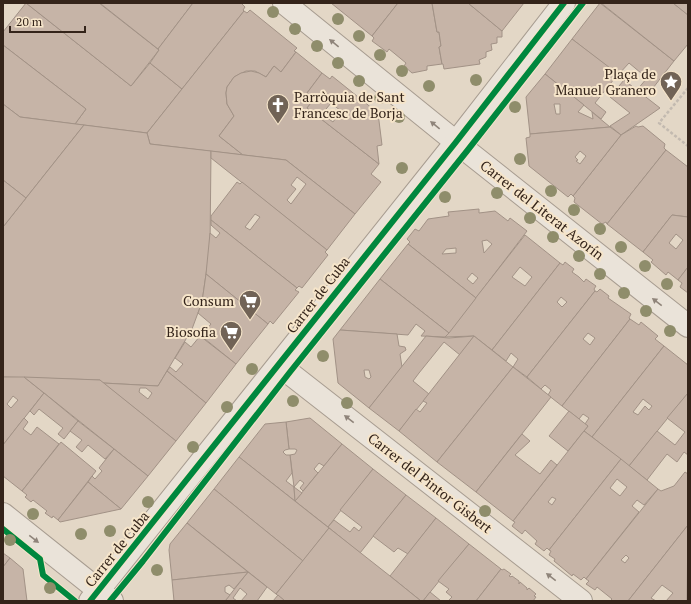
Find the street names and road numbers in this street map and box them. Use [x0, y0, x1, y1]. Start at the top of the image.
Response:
street label: Carrer del Literat Azorín [477, 155, 609, 264]
street label: Carrer de Cuba [282, 252, 354, 337]
street label: Carrer del Pintor Gisbert [364, 428, 497, 538]
street label: Carrer de Cuba [80, 507, 153, 591]

